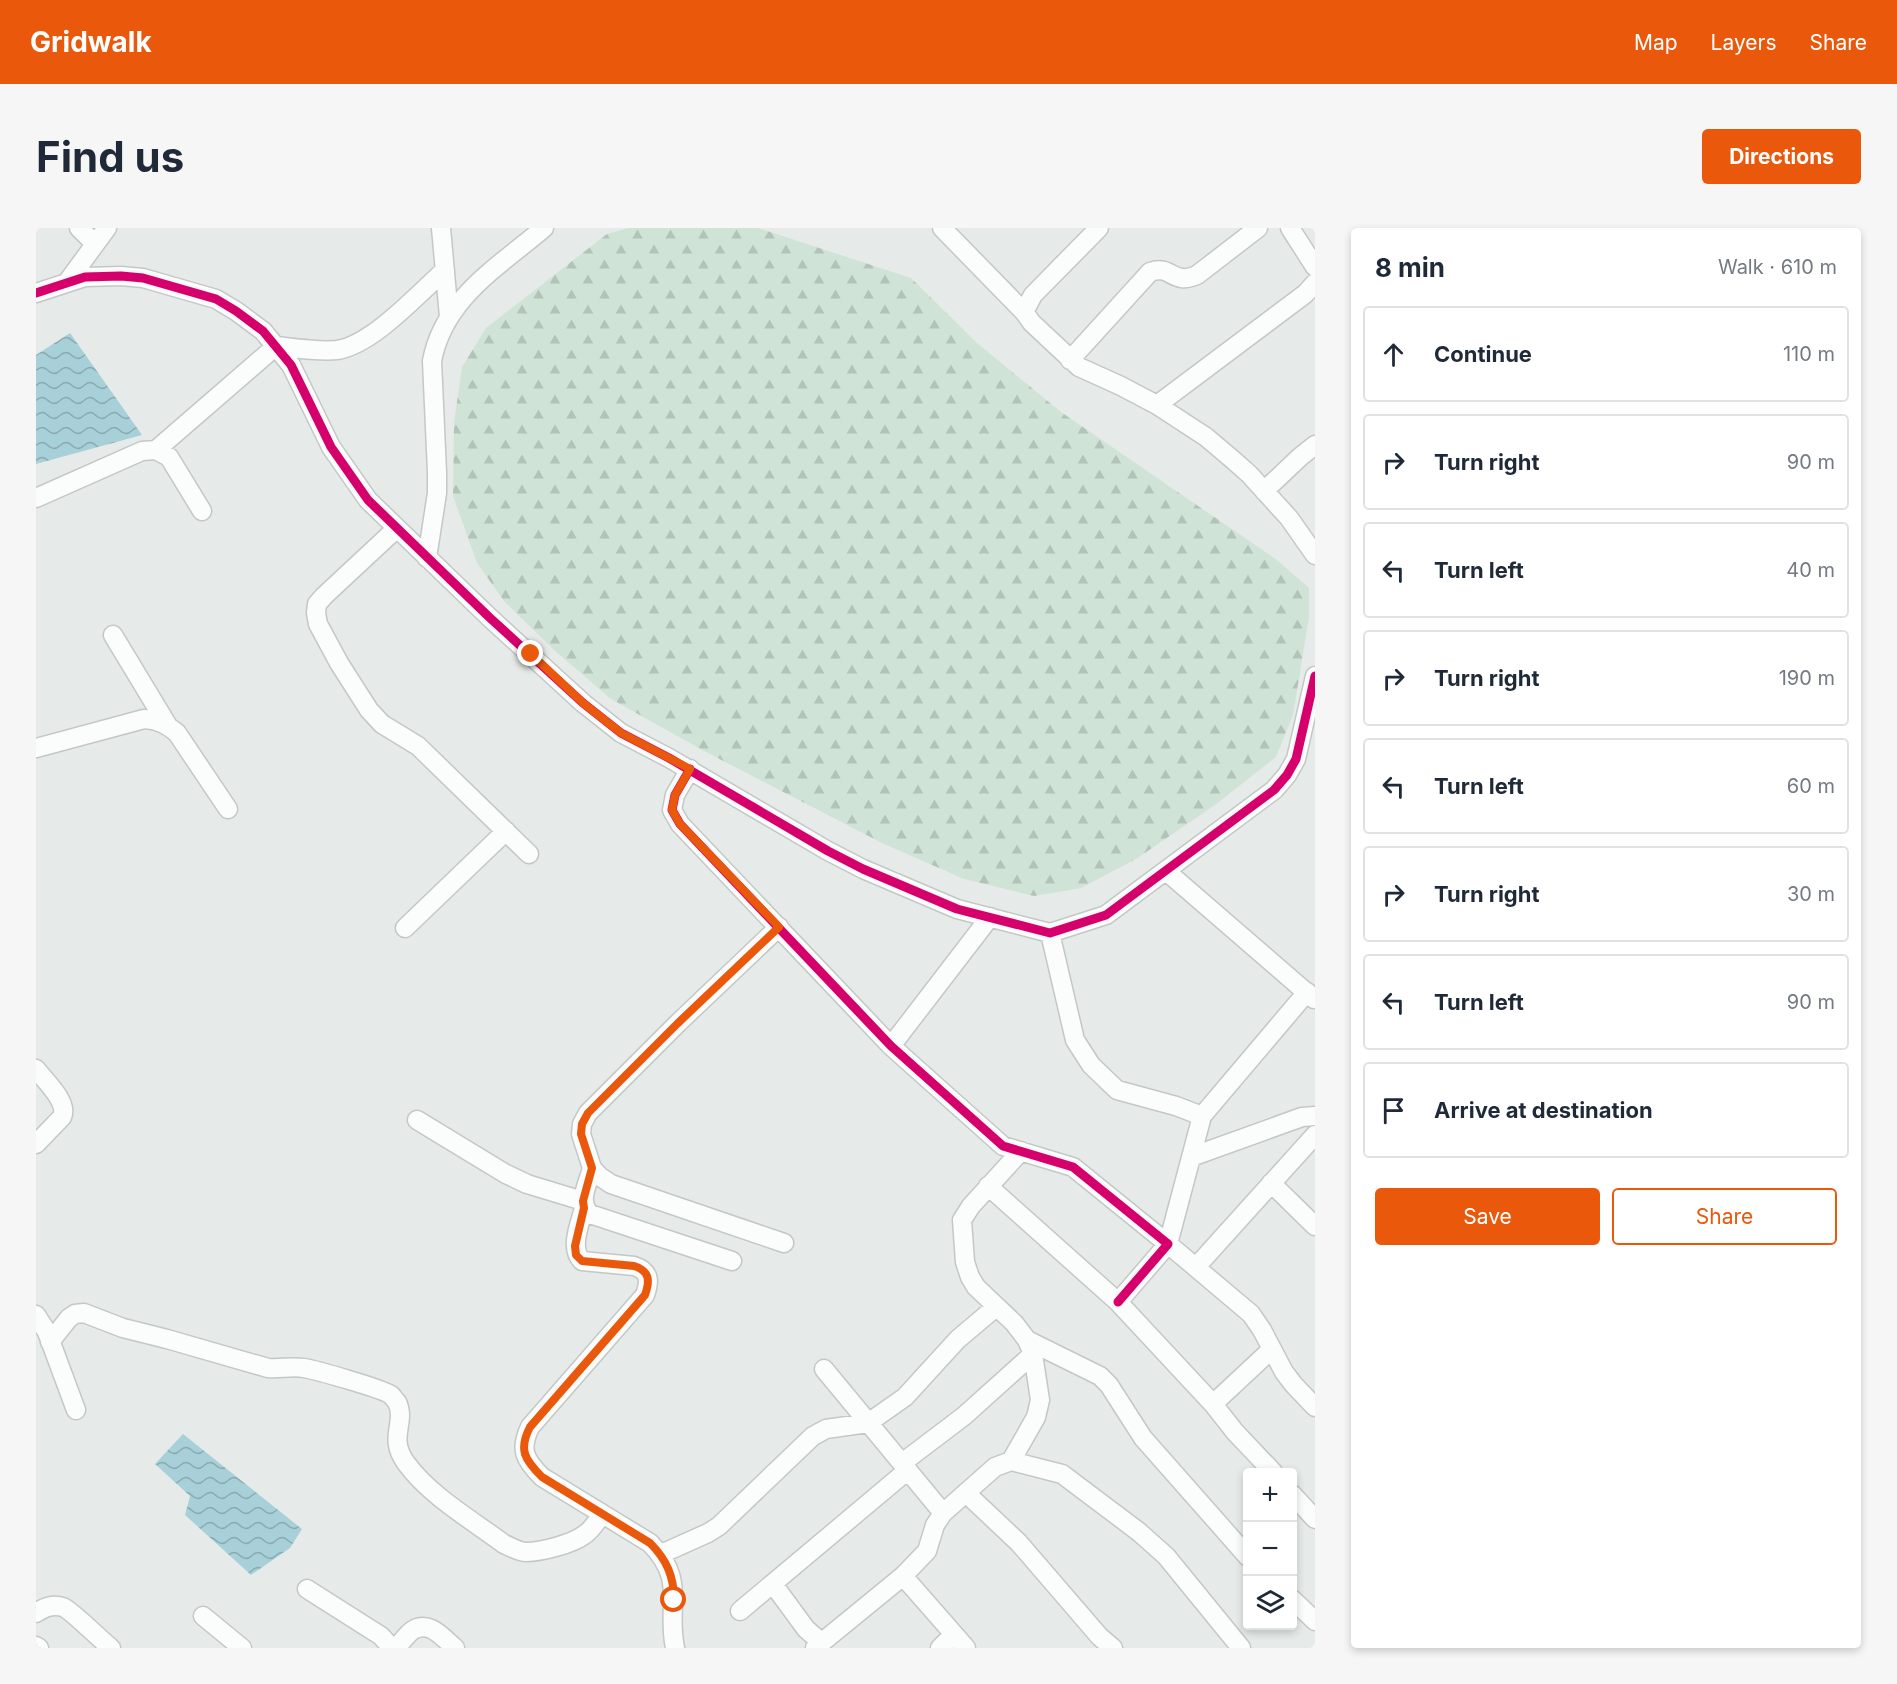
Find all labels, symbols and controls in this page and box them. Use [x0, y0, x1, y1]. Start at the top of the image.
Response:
text: Gridwalk [30, 25, 152, 59]
text: Map [1634, 30, 1678, 55]
text: Layers [1711, 30, 1777, 55]
text: Share [1810, 30, 1867, 55]
button: Directions [1702, 129, 1861, 184]
text: Find us [36, 131, 184, 182]
text: 8 min [1375, 252, 1445, 283]
text: Walk · 610 m [1718, 255, 1837, 279]
icon: ahead [1377, 338, 1410, 371]
text: Continue [1434, 341, 1532, 367]
text: 110 m [1783, 342, 1835, 366]
icon: right [1377, 446, 1410, 479]
text: Turn right [1434, 449, 1540, 475]
text: 90 m [1787, 450, 1835, 474]
icon: left [1377, 554, 1410, 587]
text: Turn left [1434, 557, 1524, 583]
text: 40 m [1786, 558, 1835, 582]
route end [517, 640, 543, 666]
icon: right [1377, 662, 1410, 695]
text: Turn right [1434, 665, 1540, 691]
text: 190 m [1779, 666, 1835, 690]
icon: left [1377, 770, 1410, 803]
text: Turn left [1434, 773, 1524, 799]
text: 60 m [1787, 774, 1835, 798]
icon: right [1377, 878, 1410, 911]
text: Turn right [1434, 881, 1540, 907]
text: 30 m [1787, 882, 1835, 906]
icon: left [1377, 986, 1410, 1019]
text: Turn left [1434, 989, 1524, 1015]
text: 90 m [1787, 990, 1835, 1014]
icon: arrive [1377, 1094, 1410, 1127]
text: Arrive at destination [1434, 1097, 1653, 1123]
button: Save [1375, 1188, 1600, 1245]
button: Share [1612, 1188, 1837, 1245]
map controls [1243, 1468, 1297, 1630]
button: + [1243, 1468, 1297, 1522]
button: − [1243, 1522, 1297, 1576]
button: layers [1243, 1576, 1297, 1630]
route start [660, 1586, 686, 1612]

